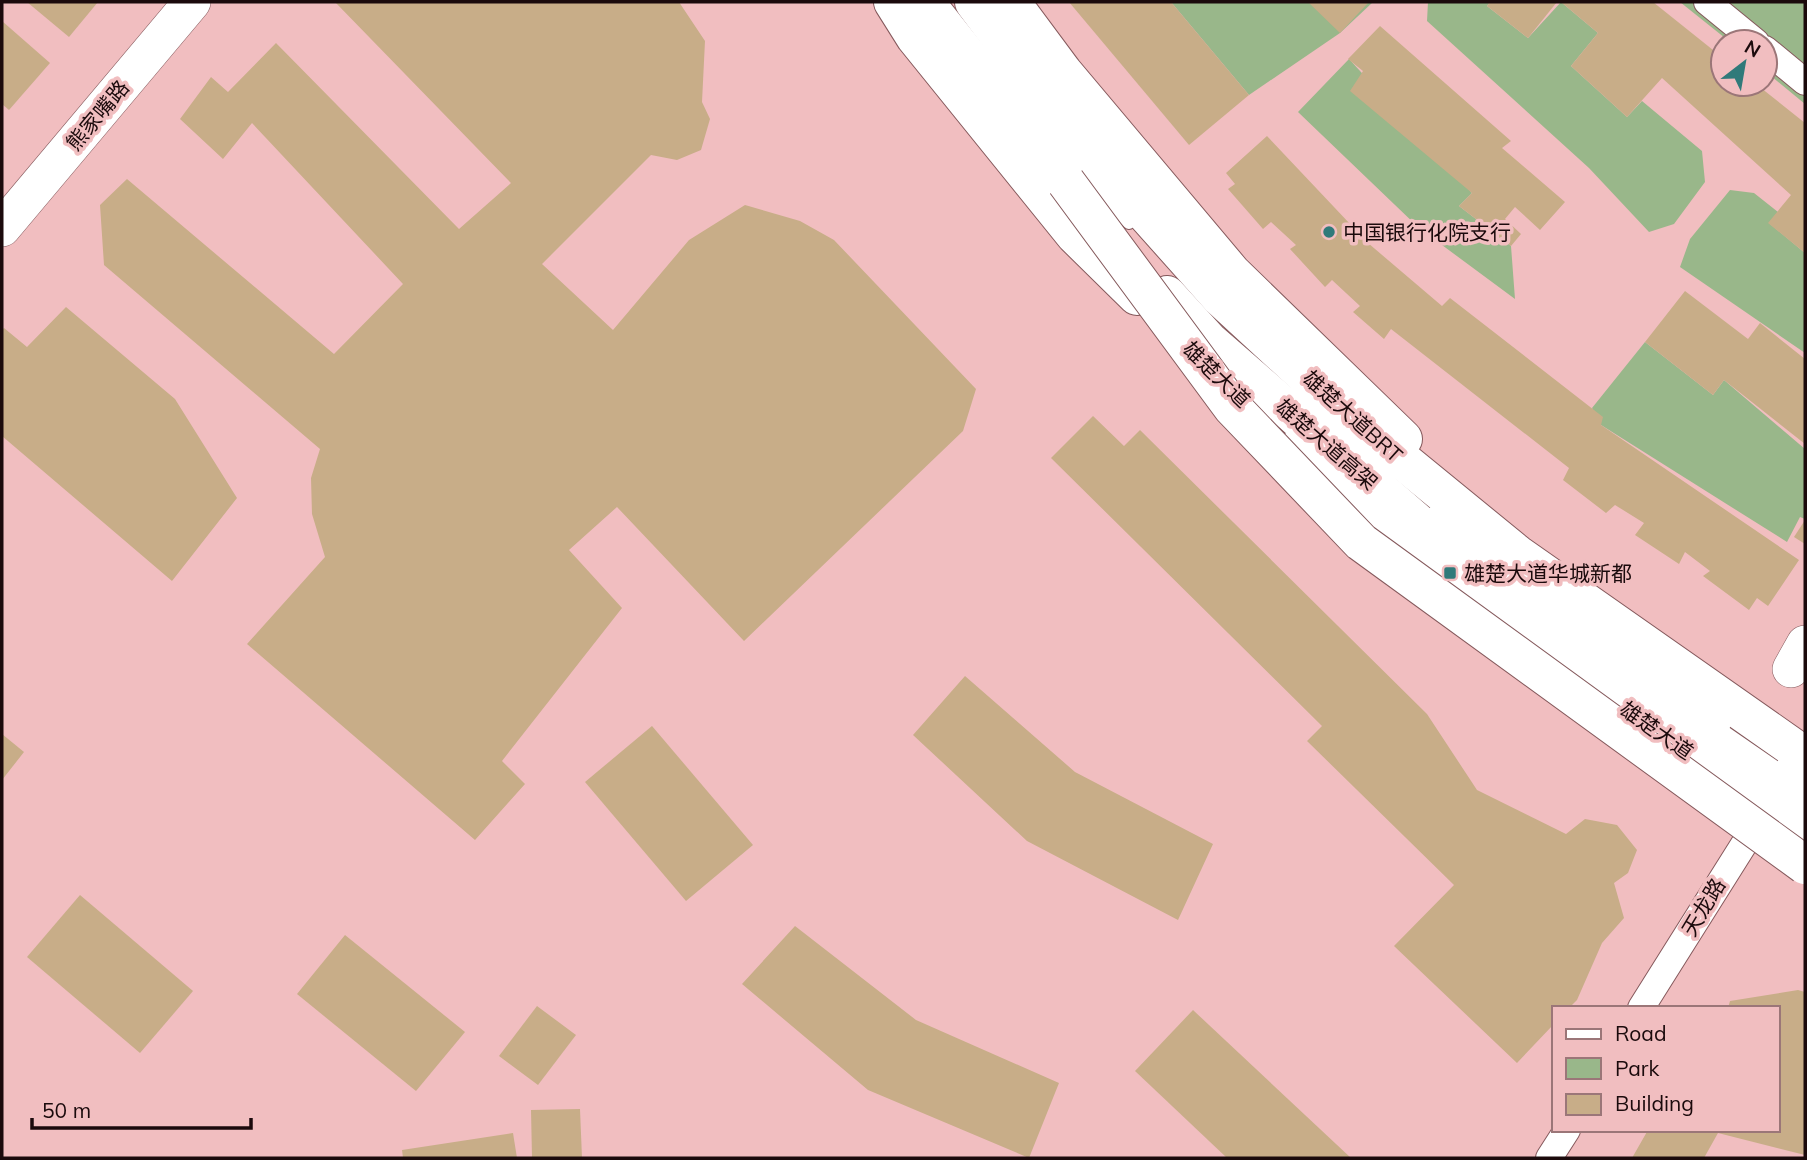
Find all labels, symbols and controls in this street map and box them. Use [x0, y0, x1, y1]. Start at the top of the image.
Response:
north arrow [1709, 28, 1779, 98]
text: N [1740, 34, 1765, 62]
street label: 熊家嘴路 [60, 74, 134, 156]
place label: 中国银行化院支行 [1343, 219, 1511, 245]
marker: 中国银行化院支行 [1321, 224, 1337, 240]
street label: 雄楚大道 [1178, 335, 1256, 413]
street label: 雄楚大道BRT [1298, 364, 1408, 468]
street label: 雄楚大道高架 [1271, 393, 1383, 495]
place label: 雄楚大道华城新都 [1464, 560, 1632, 586]
marker: 雄楚大道华城新都 [1442, 565, 1458, 581]
street label: 雄楚大道 [1615, 695, 1699, 765]
street label: 天龙路 [1676, 873, 1730, 941]
legend [1552, 1006, 1779, 1132]
text: Road [1615, 1020, 1666, 1046]
text: Park [1615, 1055, 1659, 1081]
scale bar [32, 1086, 250, 1130]
text: Building [1615, 1090, 1694, 1116]
text: 50 m [42, 1097, 91, 1123]

